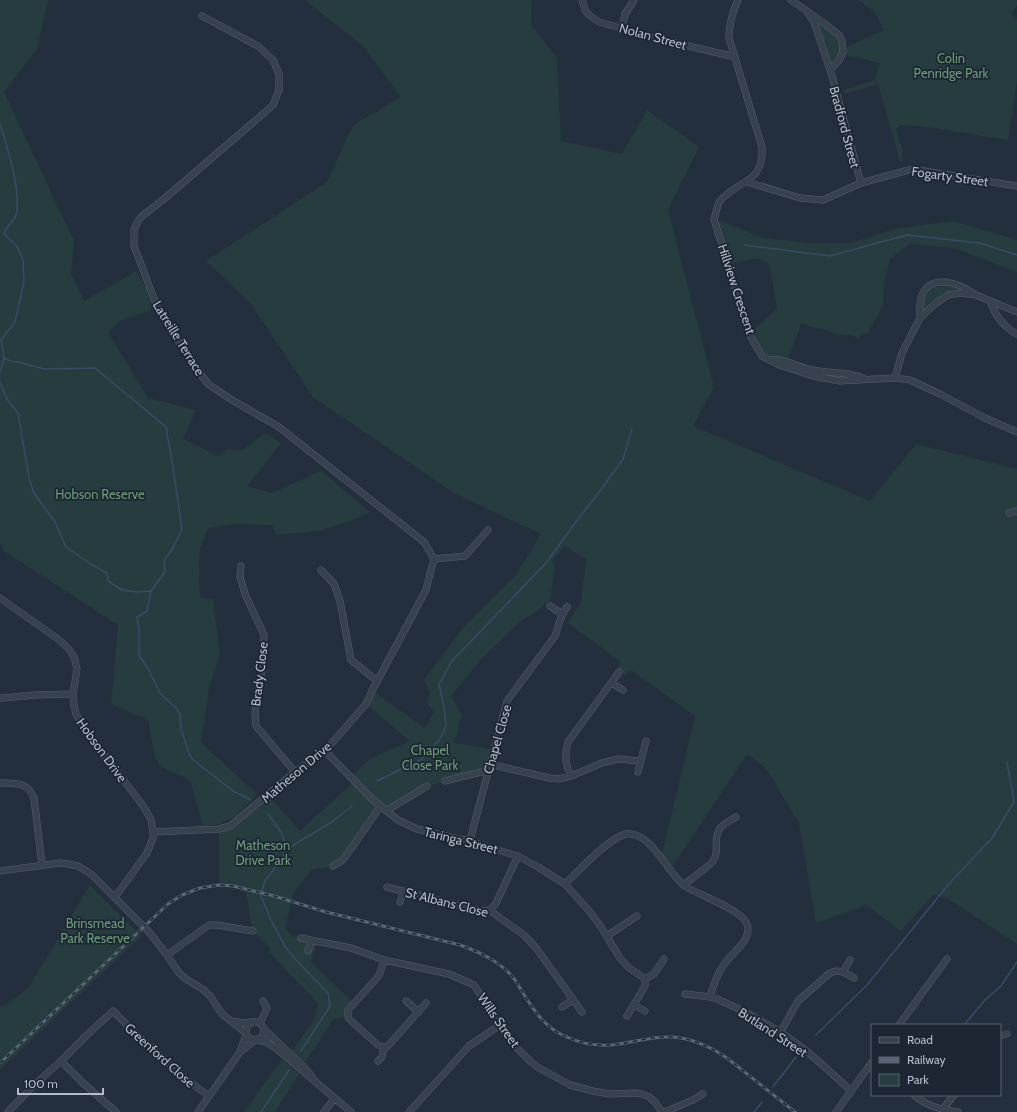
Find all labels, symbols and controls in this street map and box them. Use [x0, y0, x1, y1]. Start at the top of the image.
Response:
street label: Nolan Street [618, 19, 689, 53]
park label: Colin Penridge Park [914, 50, 989, 81]
street label: Bradford Street [826, 84, 864, 170]
street label: Fogarty Street [911, 163, 990, 189]
street label: Hillview Crescent [715, 242, 759, 337]
street label: Latreille Terrace [150, 298, 209, 379]
park label: Hobson Reserve [55, 486, 145, 502]
street label: Brady Close [247, 641, 271, 707]
street label: Chapel Close [479, 702, 515, 776]
street label: Hobson Drive [73, 715, 131, 785]
street label: Matheson Drive [258, 738, 335, 806]
park label: Chapel Close Park [402, 742, 458, 773]
street label: Taringa Street [422, 823, 500, 857]
park label: Matheson Drive Park [235, 837, 291, 868]
street label: St Albans Close [404, 884, 490, 920]
park label: Brinsmead Park Reserve [60, 915, 130, 946]
street label: Wills Street [474, 990, 524, 1051]
street label: Butland Street [736, 1004, 811, 1061]
street label: Greenford Close [122, 1019, 199, 1091]
legend [871, 1024, 1001, 1096]
text: Road [907, 1032, 933, 1047]
text: Railway [907, 1052, 945, 1067]
scale bar [18, 1070, 103, 1096]
text: Park [907, 1072, 929, 1087]
text: 100 m [24, 1076, 58, 1091]

